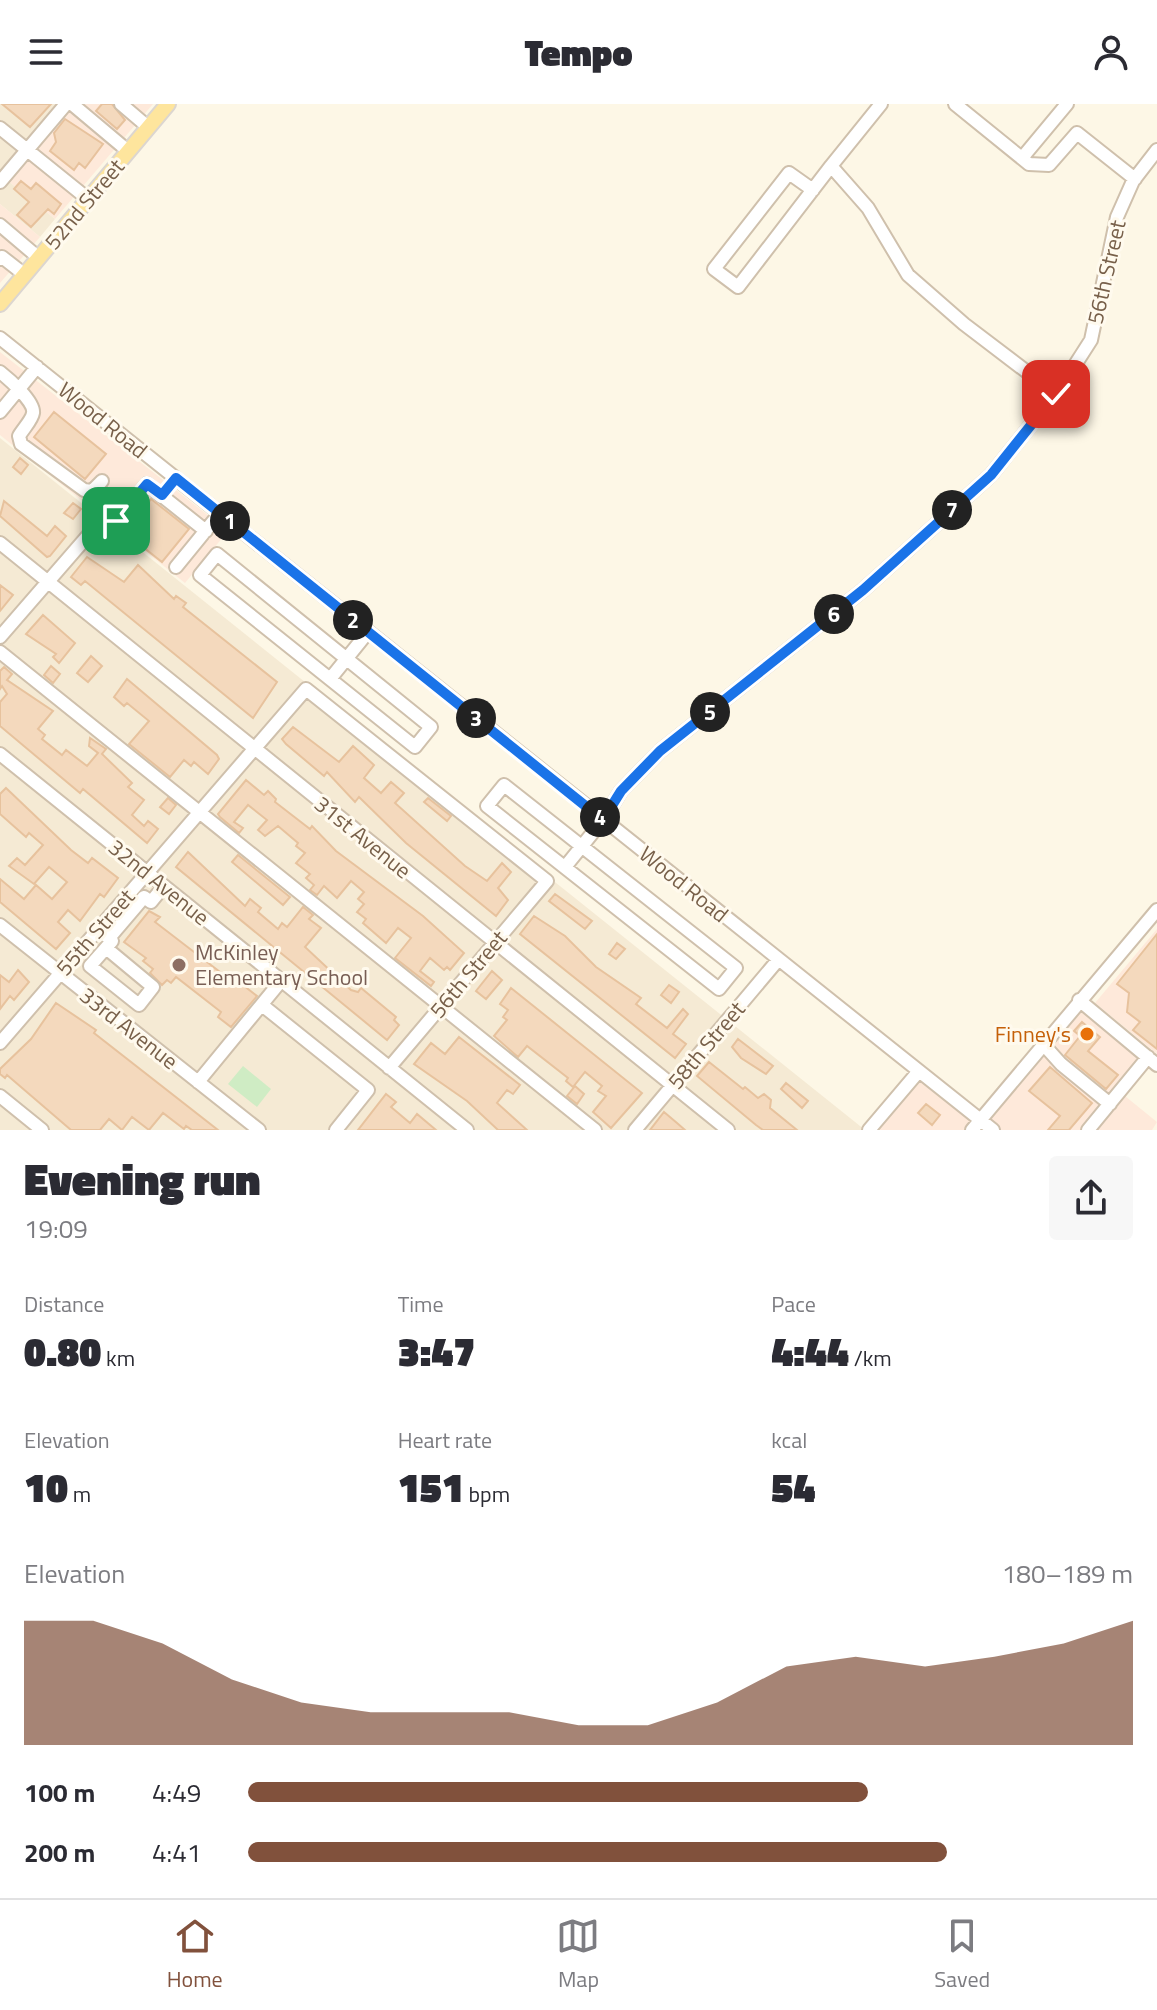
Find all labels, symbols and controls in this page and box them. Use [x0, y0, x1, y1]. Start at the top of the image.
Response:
text: Tempo [524, 25, 633, 80]
icon: menu [24, 30, 68, 74]
icon: person [1089, 30, 1133, 74]
street label: 52nd Street [36, 151, 132, 257]
street label: 56th Street [1078, 216, 1135, 327]
pin [1022, 360, 1090, 428]
icon: check [1034, 372, 1078, 416]
street label: Wood Road [51, 373, 155, 467]
pin [82, 487, 150, 555]
pin: 7 [932, 490, 972, 530]
text: 7 [946, 493, 958, 527]
icon: arrive [94, 499, 138, 543]
pin: 1 [210, 501, 250, 541]
text: 1 [224, 504, 236, 538]
pin: 6 [814, 594, 854, 634]
text: 6 [828, 597, 840, 631]
pin: 2 [333, 600, 373, 640]
text: 2 [347, 603, 359, 637]
pin: 5 [690, 692, 730, 732]
text: 5 [704, 695, 716, 729]
pin: 3 [456, 698, 496, 738]
text: 3 [470, 701, 482, 735]
street label: 31st Avenue [307, 787, 419, 887]
pin: 4 [580, 797, 620, 837]
text: 4 [594, 800, 606, 834]
street label: 32nd Avenue [101, 830, 217, 934]
street label: Wood Road [632, 837, 736, 931]
street label: 55th Street [47, 881, 143, 983]
street label: 56th Street [421, 922, 515, 1025]
place label: McKinley Elementary School [195, 935, 368, 994]
marker: McKinley Elementary School [170, 956, 188, 974]
street label: 33rd Avenue [72, 979, 186, 1077]
street label: 58th Street [659, 993, 753, 1096]
place label: Finney's [995, 1017, 1071, 1051]
marker: Finney's [1078, 1025, 1096, 1043]
text: Evening run [24, 1145, 261, 1212]
button: share [1049, 1156, 1133, 1240]
text: 19:09 [24, 1209, 88, 1248]
text: Distance [24, 1287, 104, 1321]
text: Time [398, 1287, 444, 1321]
text: Pace [771, 1287, 816, 1321]
text: 0.80 [24, 1321, 101, 1382]
text: 3:47 [398, 1321, 475, 1382]
text: 4:44 [771, 1321, 849, 1382]
text: km [101, 1341, 135, 1375]
text: /km [849, 1341, 892, 1375]
text: Elevation [24, 1423, 110, 1457]
text: Heart rate [398, 1423, 492, 1457]
text: kcal [771, 1423, 807, 1457]
text: 10 [24, 1457, 68, 1518]
text: 151 [398, 1457, 464, 1518]
text: 54 [771, 1457, 815, 1518]
text: m [68, 1477, 91, 1511]
text: bpm [464, 1477, 510, 1511]
text: Elevation [24, 1554, 125, 1593]
text: 180–189 m [1002, 1554, 1133, 1593]
text: 100 m [24, 1773, 95, 1812]
text: 4:49 [152, 1773, 201, 1812]
text: 200 m [24, 1833, 95, 1872]
text: 4:41 [152, 1833, 201, 1872]
tab: Home [167, 1914, 223, 1996]
tab: Map [556, 1914, 600, 1996]
tab: Saved [934, 1914, 990, 1996]

